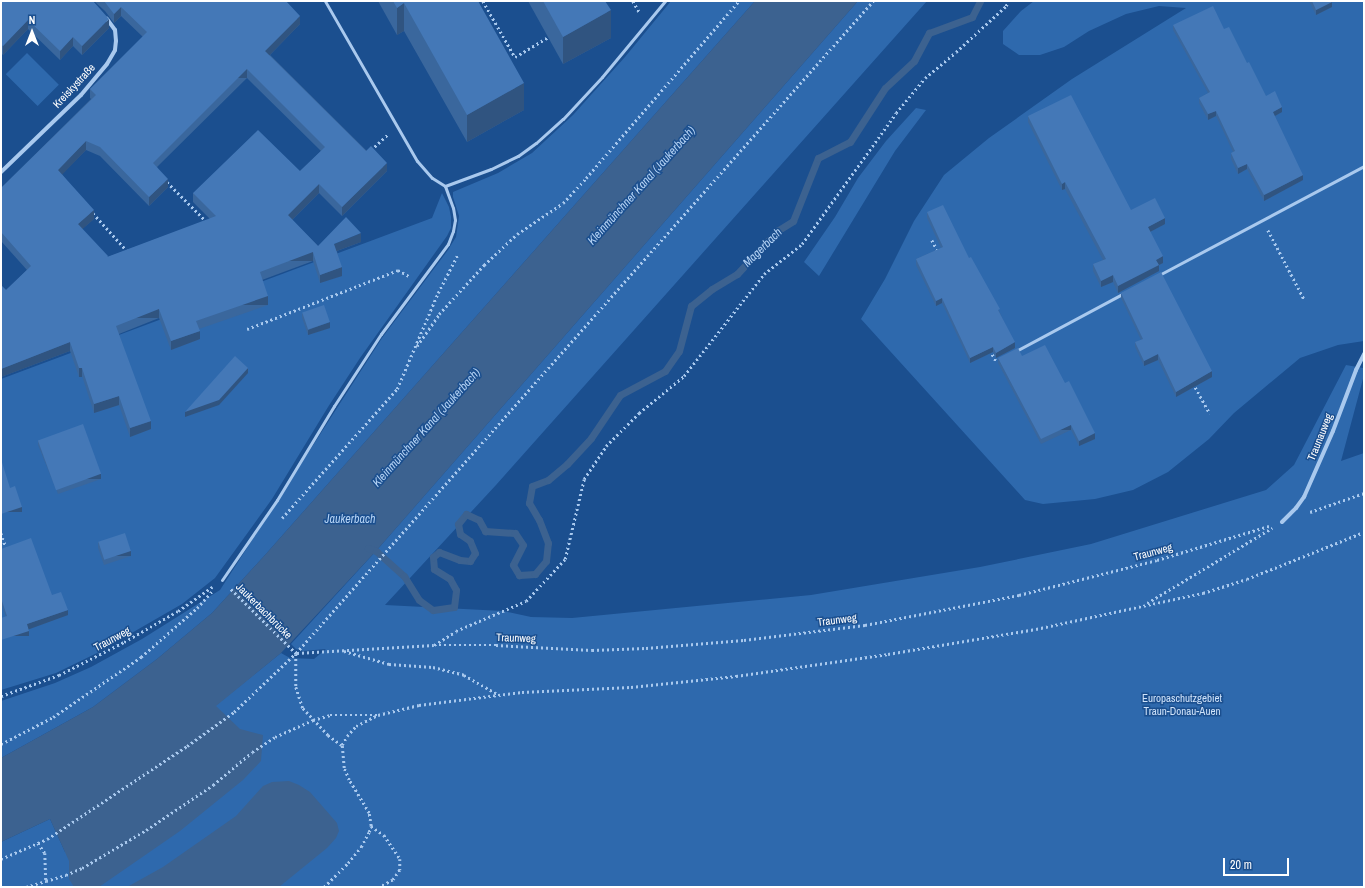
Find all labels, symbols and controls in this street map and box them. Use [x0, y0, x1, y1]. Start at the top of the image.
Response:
north arrow [12, 12, 52, 52]
text: N [29, 13, 35, 27]
street label: Kreiskystraße [50, 61, 98, 111]
water label: Kleinmünchner Kanal (Jaukerbach) [585, 124, 699, 248]
water label: Magerbach [741, 226, 785, 270]
water label: Kleinmünchner Kanal (Jaukerbach) [370, 366, 484, 490]
street label: Traunauweg [1305, 411, 1335, 463]
water label: Jaukerbach [325, 513, 375, 527]
street label: Traunweg [1132, 540, 1174, 564]
street label: Jaukerbachbrücke [233, 580, 295, 642]
street label: Traunweg [816, 611, 858, 629]
street label: Traunweg [91, 624, 133, 654]
street label: Traunweg [496, 631, 536, 645]
park label: Europaschutzgebiet Traun-Donau-Auen [1142, 692, 1222, 718]
scale bar [1225, 850, 1291, 876]
text: 20 m [1230, 857, 1252, 873]

